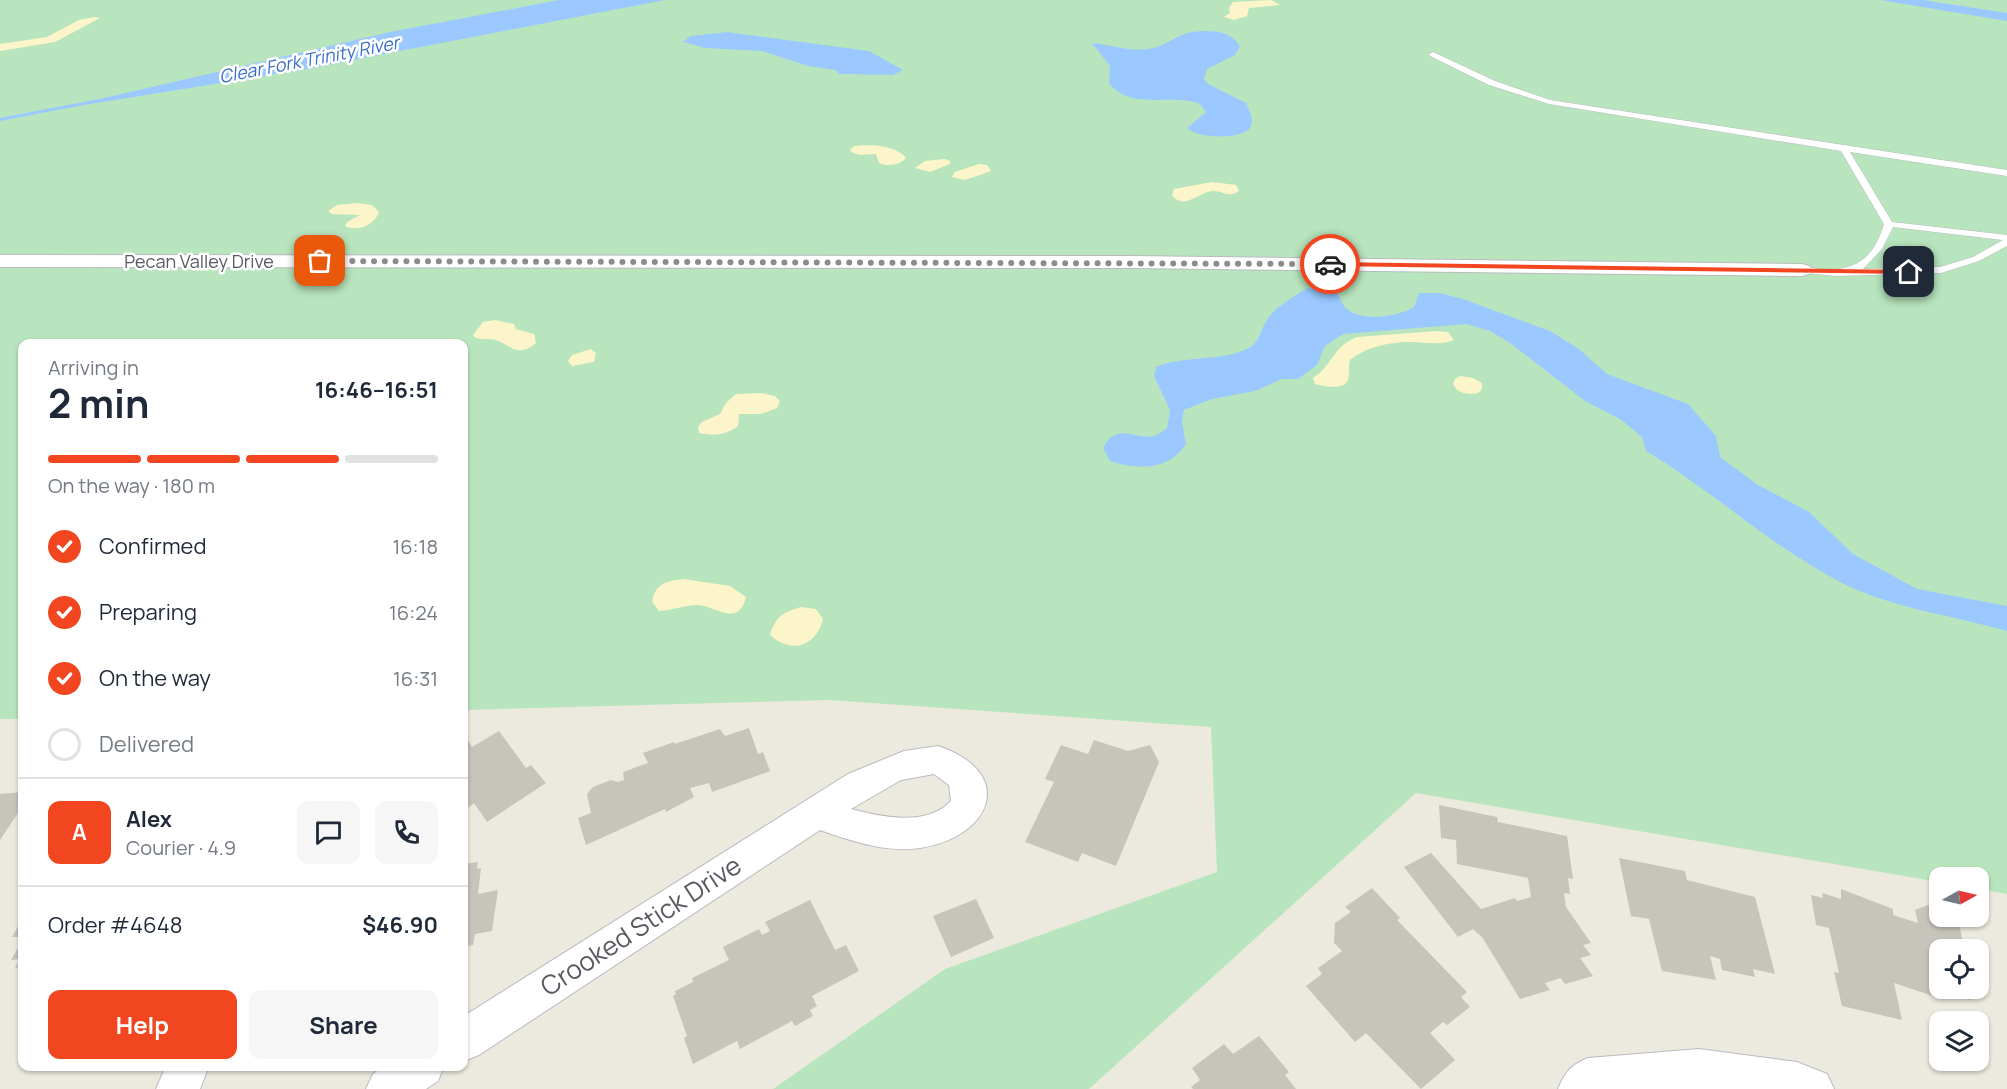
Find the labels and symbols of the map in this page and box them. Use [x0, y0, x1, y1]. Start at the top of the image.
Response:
water label: Clear Fork Trinity River [217, 29, 403, 88]
courier [1300, 234, 1360, 294]
pin [294, 235, 345, 286]
pin [1883, 246, 1934, 297]
street label: Pecan Valley Drive [124, 249, 274, 273]
street label: Crooked Stick Drive [533, 847, 748, 1004]
north arrow [1929, 867, 1989, 927]

